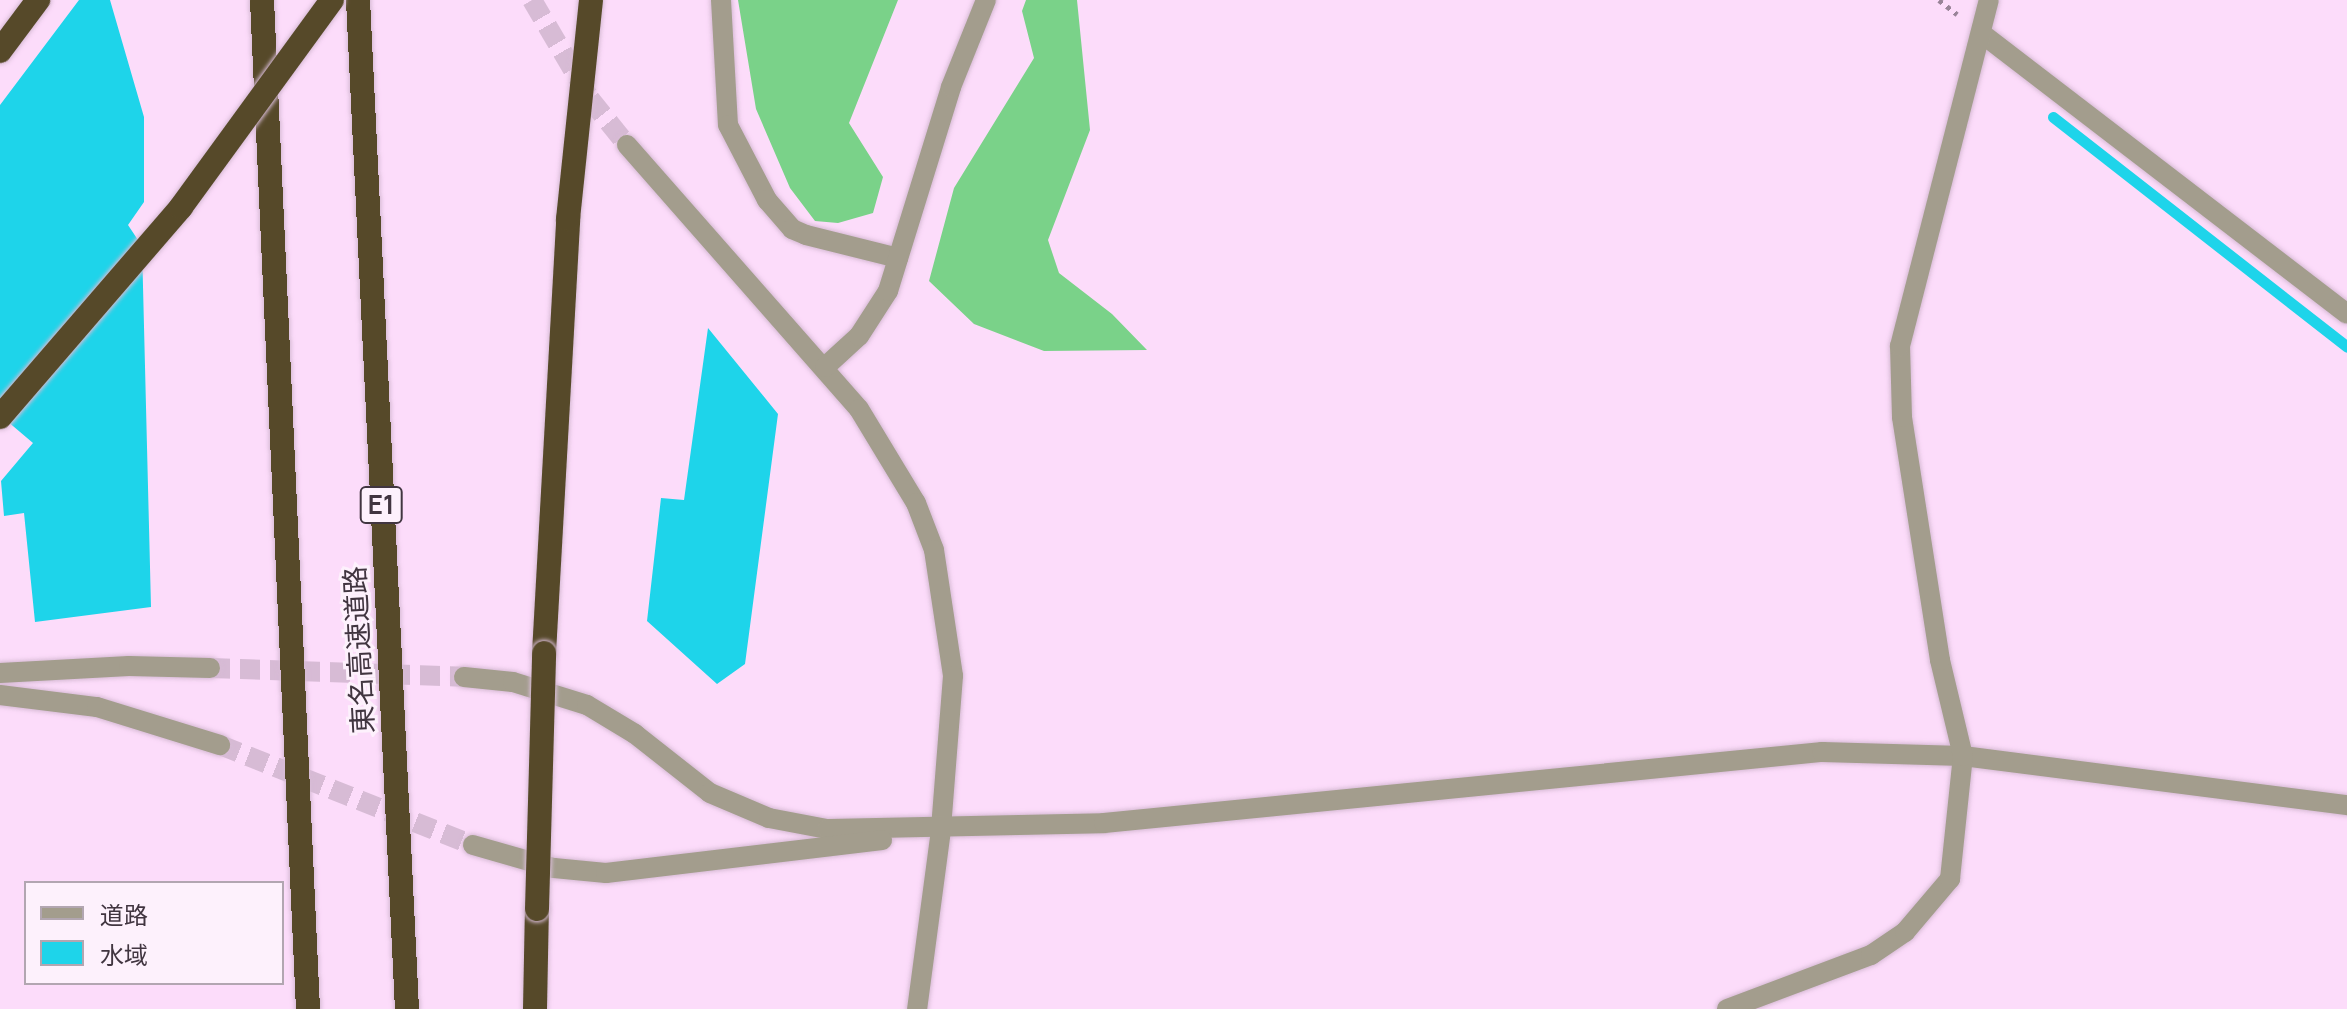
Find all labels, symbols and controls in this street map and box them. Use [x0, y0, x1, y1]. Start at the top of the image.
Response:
road number: E1 [359, 483, 403, 527]
street label: 東名高速道路 [337, 565, 379, 735]
legend [24, 881, 284, 985]
text: 道路 [100, 898, 148, 931]
text: 水域 [100, 938, 148, 971]

